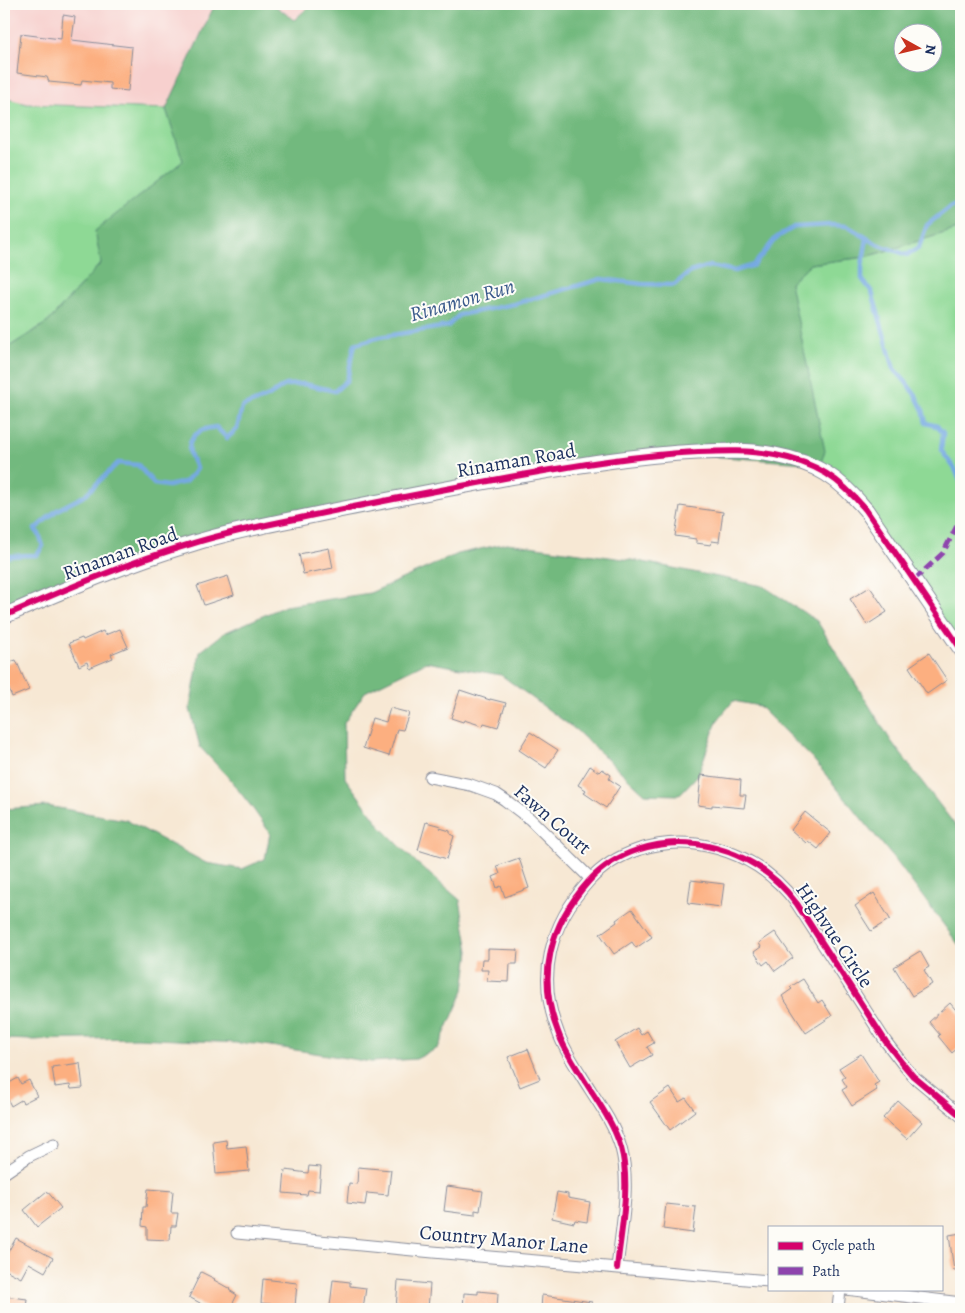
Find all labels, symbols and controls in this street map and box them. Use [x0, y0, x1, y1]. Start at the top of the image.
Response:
north arrow [892, 22, 942, 72]
text: N [920, 43, 940, 56]
water label: Rinamon Run [406, 272, 518, 328]
street label: Rinaman Road [454, 437, 578, 484]
street label: Rinaman Road [59, 520, 182, 587]
street label: Fawn Court [508, 778, 597, 861]
street label: Highvue Circle [790, 878, 880, 993]
street label: Country Manor Lane [418, 1219, 589, 1260]
legend [768, 1226, 942, 1290]
text: Cycle path [812, 1235, 875, 1255]
text: Path [812, 1261, 840, 1281]

